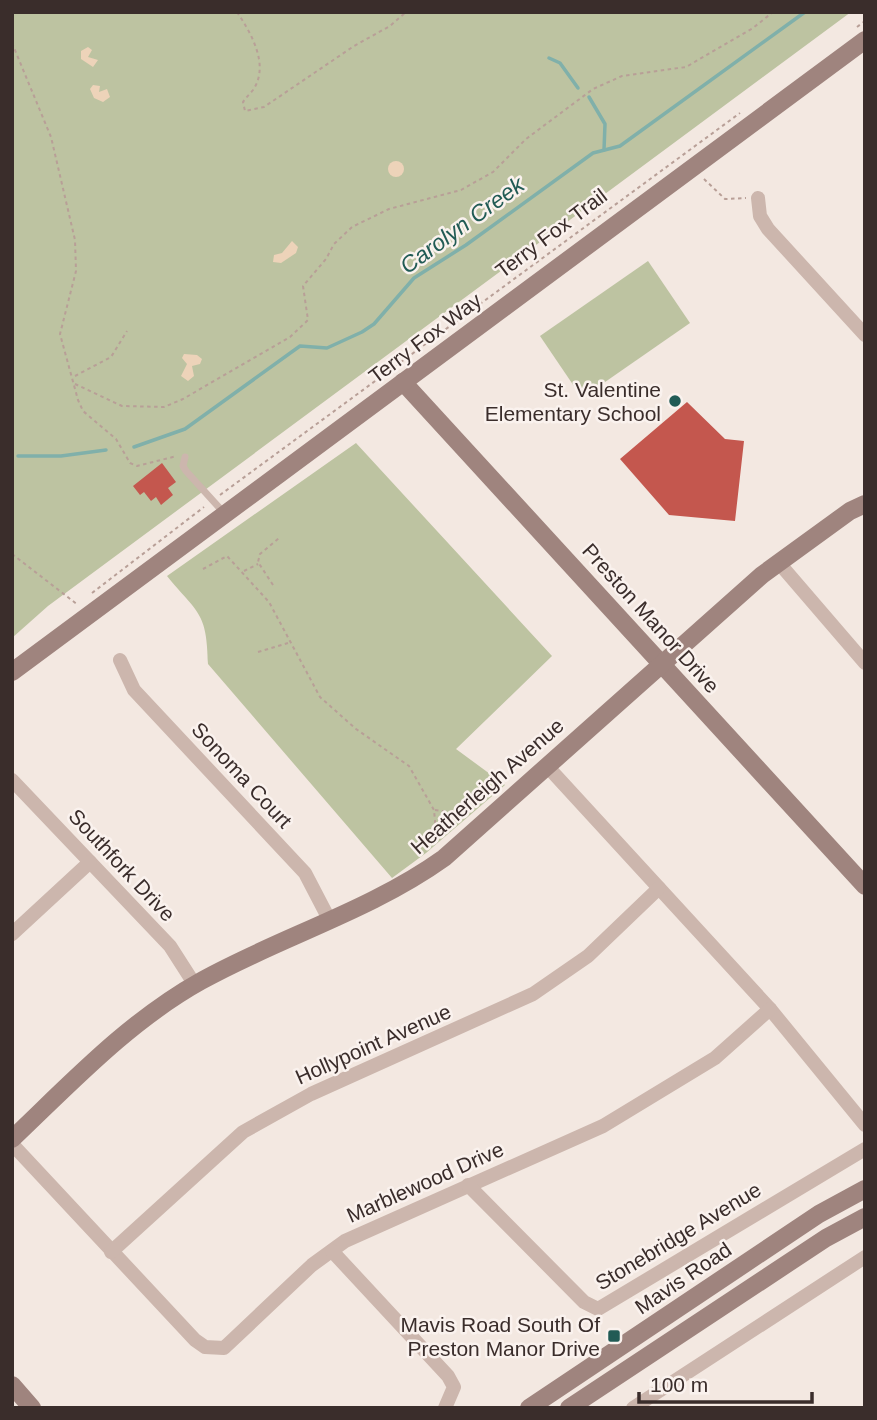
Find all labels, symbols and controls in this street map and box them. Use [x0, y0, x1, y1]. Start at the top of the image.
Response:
water label: Carolyn Creek [395, 170, 530, 279]
street label: Terry Fox Trail [491, 184, 611, 282]
street label: Terry Fox Way [364, 288, 486, 388]
place label: St. Valentine Elementary School [485, 378, 661, 425]
marker: St. Valentine Elementary School [667, 393, 683, 409]
street label: Preston Manor Drive [578, 539, 724, 697]
street label: Heatherleigh Avenue [406, 713, 568, 859]
street label: Sonoma Court [187, 718, 297, 832]
street label: Southfork Drive [64, 804, 180, 926]
street label: Hollypoint Avenue [292, 999, 454, 1089]
street label: Marblewood Drive [343, 1137, 507, 1227]
street label: Stonebridge Avenue [591, 1178, 765, 1294]
street label: Mavis Road [631, 1237, 735, 1319]
place label: Mavis Road South Of Preston Manor Drive [400, 1313, 600, 1360]
marker: Mavis Road South Of Preston Manor Drive [606, 1328, 622, 1344]
scale bar [639, 1360, 812, 1404]
text: 100 m [650, 1373, 708, 1396]

